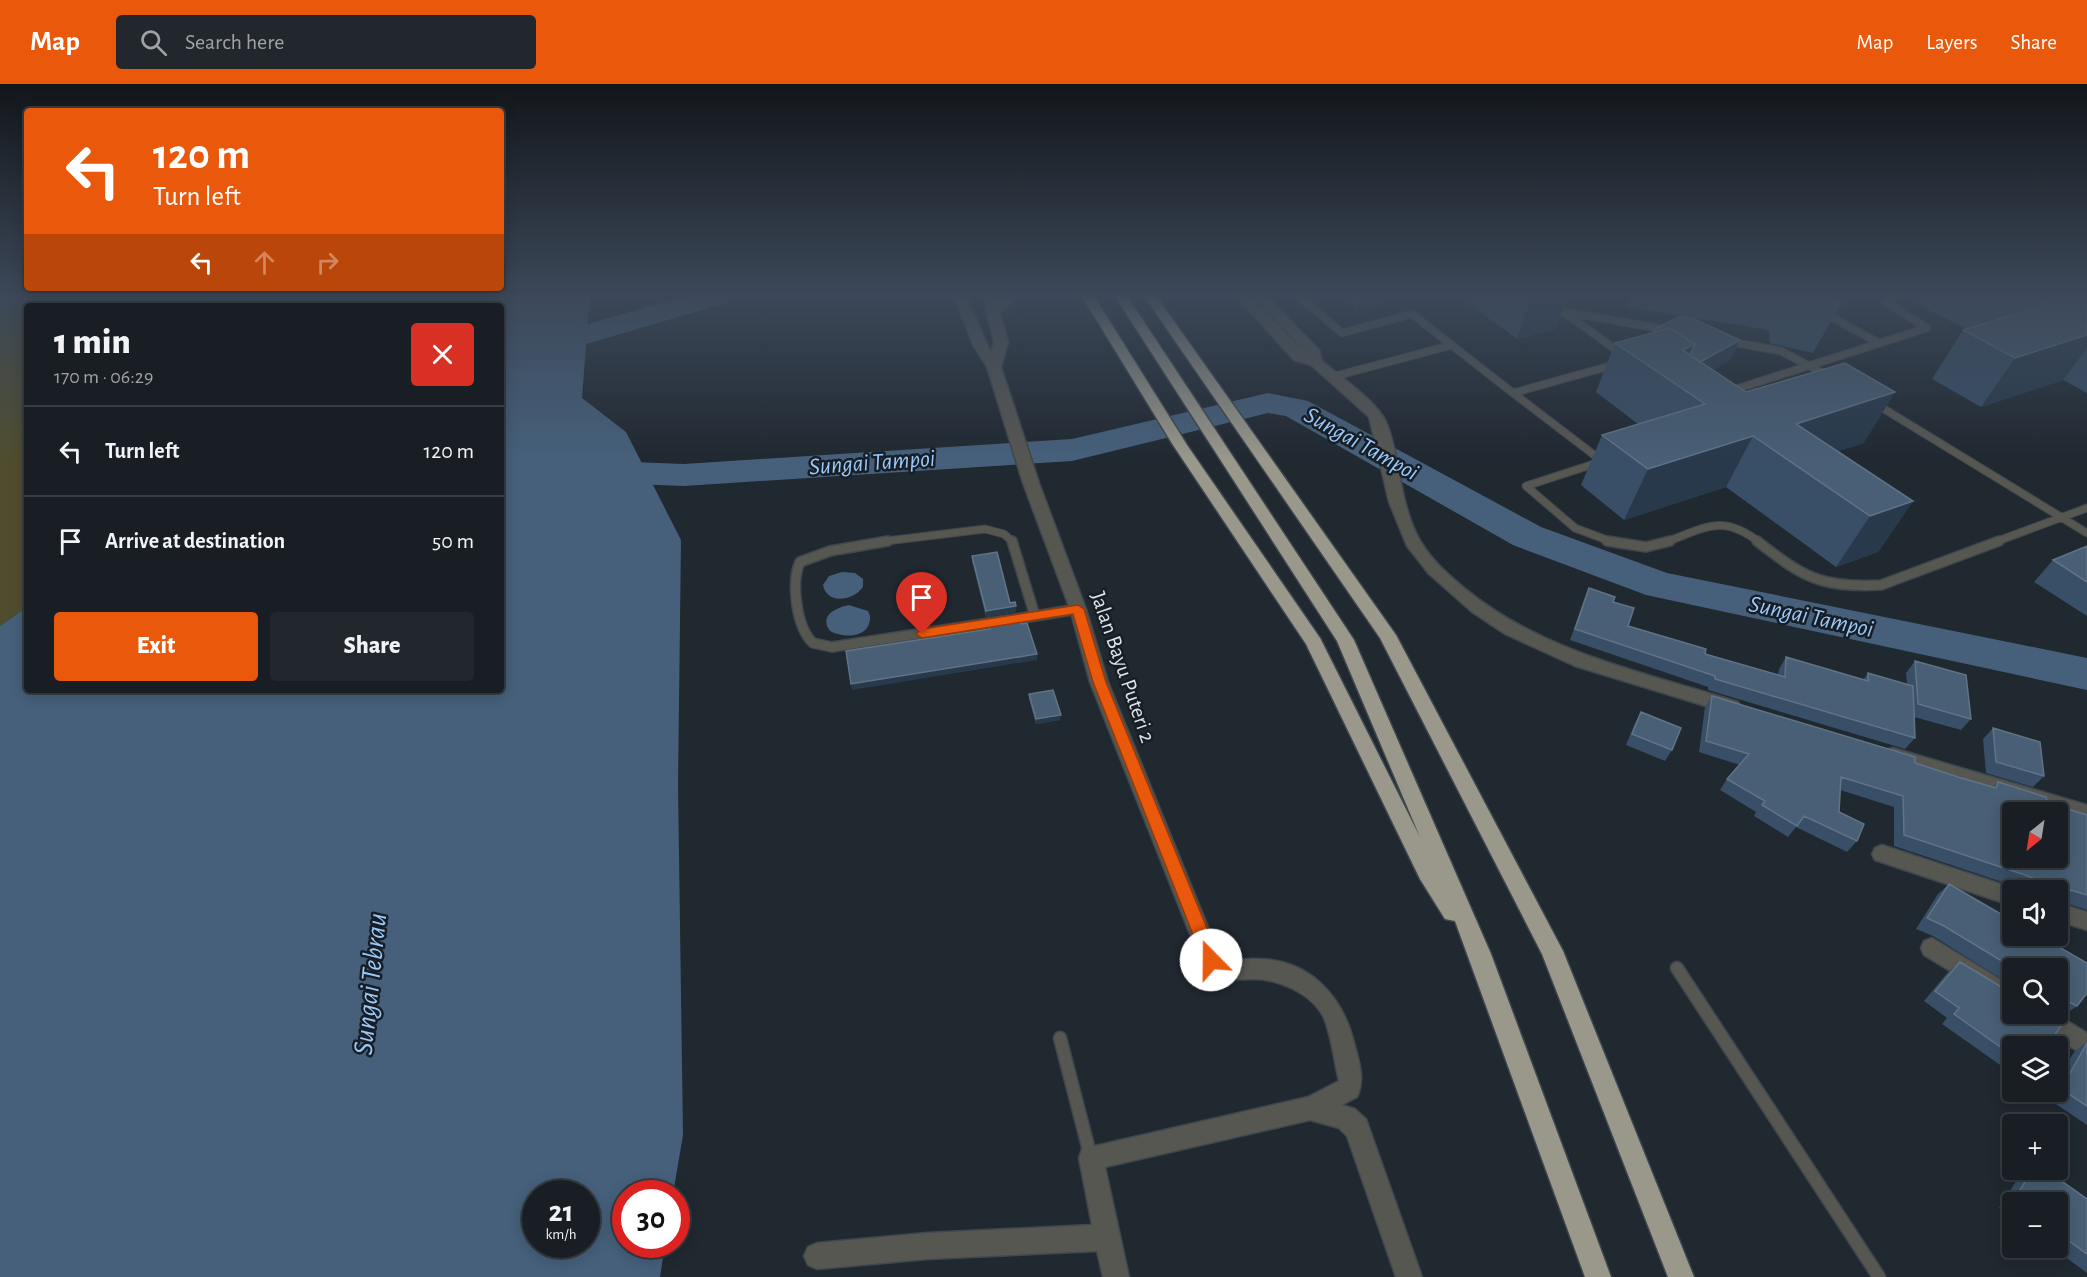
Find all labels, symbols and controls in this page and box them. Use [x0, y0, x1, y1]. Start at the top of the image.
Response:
search box [116, 15, 536, 69]
icon: search [137, 26, 170, 59]
text: Map [30, 28, 80, 56]
text: Search here [185, 31, 284, 53]
text: Map [1857, 32, 1893, 53]
text: Layers [1926, 32, 1977, 53]
text: Share [2010, 32, 2057, 53]
icon: left [54, 132, 132, 210]
text: 120 m [153, 134, 250, 176]
text: Turn left [153, 183, 241, 210]
icon: left [185, 246, 218, 279]
icon: ahead [248, 246, 281, 279]
icon: right [311, 246, 344, 279]
button: close [411, 323, 474, 386]
text: 1 min [54, 324, 131, 360]
text: 170 m · 06:29 [54, 367, 153, 387]
water label: Sungai Tampoi [1300, 403, 1422, 485]
icon: left [54, 435, 87, 468]
text: Turn left [105, 440, 179, 462]
text: 120 m [424, 440, 474, 462]
water label: Sungai Tampoi [808, 447, 936, 479]
icon: arrive [54, 525, 87, 558]
text: Arrive at destination [105, 530, 285, 552]
text: 50 m [432, 530, 474, 552]
pin [896, 572, 947, 634]
icon: arrive [905, 581, 938, 614]
street label: Jalan Bayu Puteri 2 [1087, 589, 1159, 745]
water label: Sungai Tampoi [1747, 592, 1875, 642]
button: Exit [54, 612, 258, 681]
button: Share [270, 612, 474, 681]
north arrow [2002, 802, 2068, 868]
map controls [2002, 802, 2068, 1258]
button: sound [2002, 880, 2068, 946]
water label: Sungai Tebrau [350, 912, 392, 1056]
position arrow [1179, 928, 1243, 992]
button: search [2002, 958, 2068, 1024]
button: layers [2002, 1036, 2068, 1102]
button: + [2002, 1114, 2068, 1180]
speed limit sign: 30 [612, 1180, 690, 1258]
button: − [2002, 1192, 2068, 1258]
text: 21 [549, 1197, 573, 1227]
text: km/h [546, 1227, 576, 1242]

